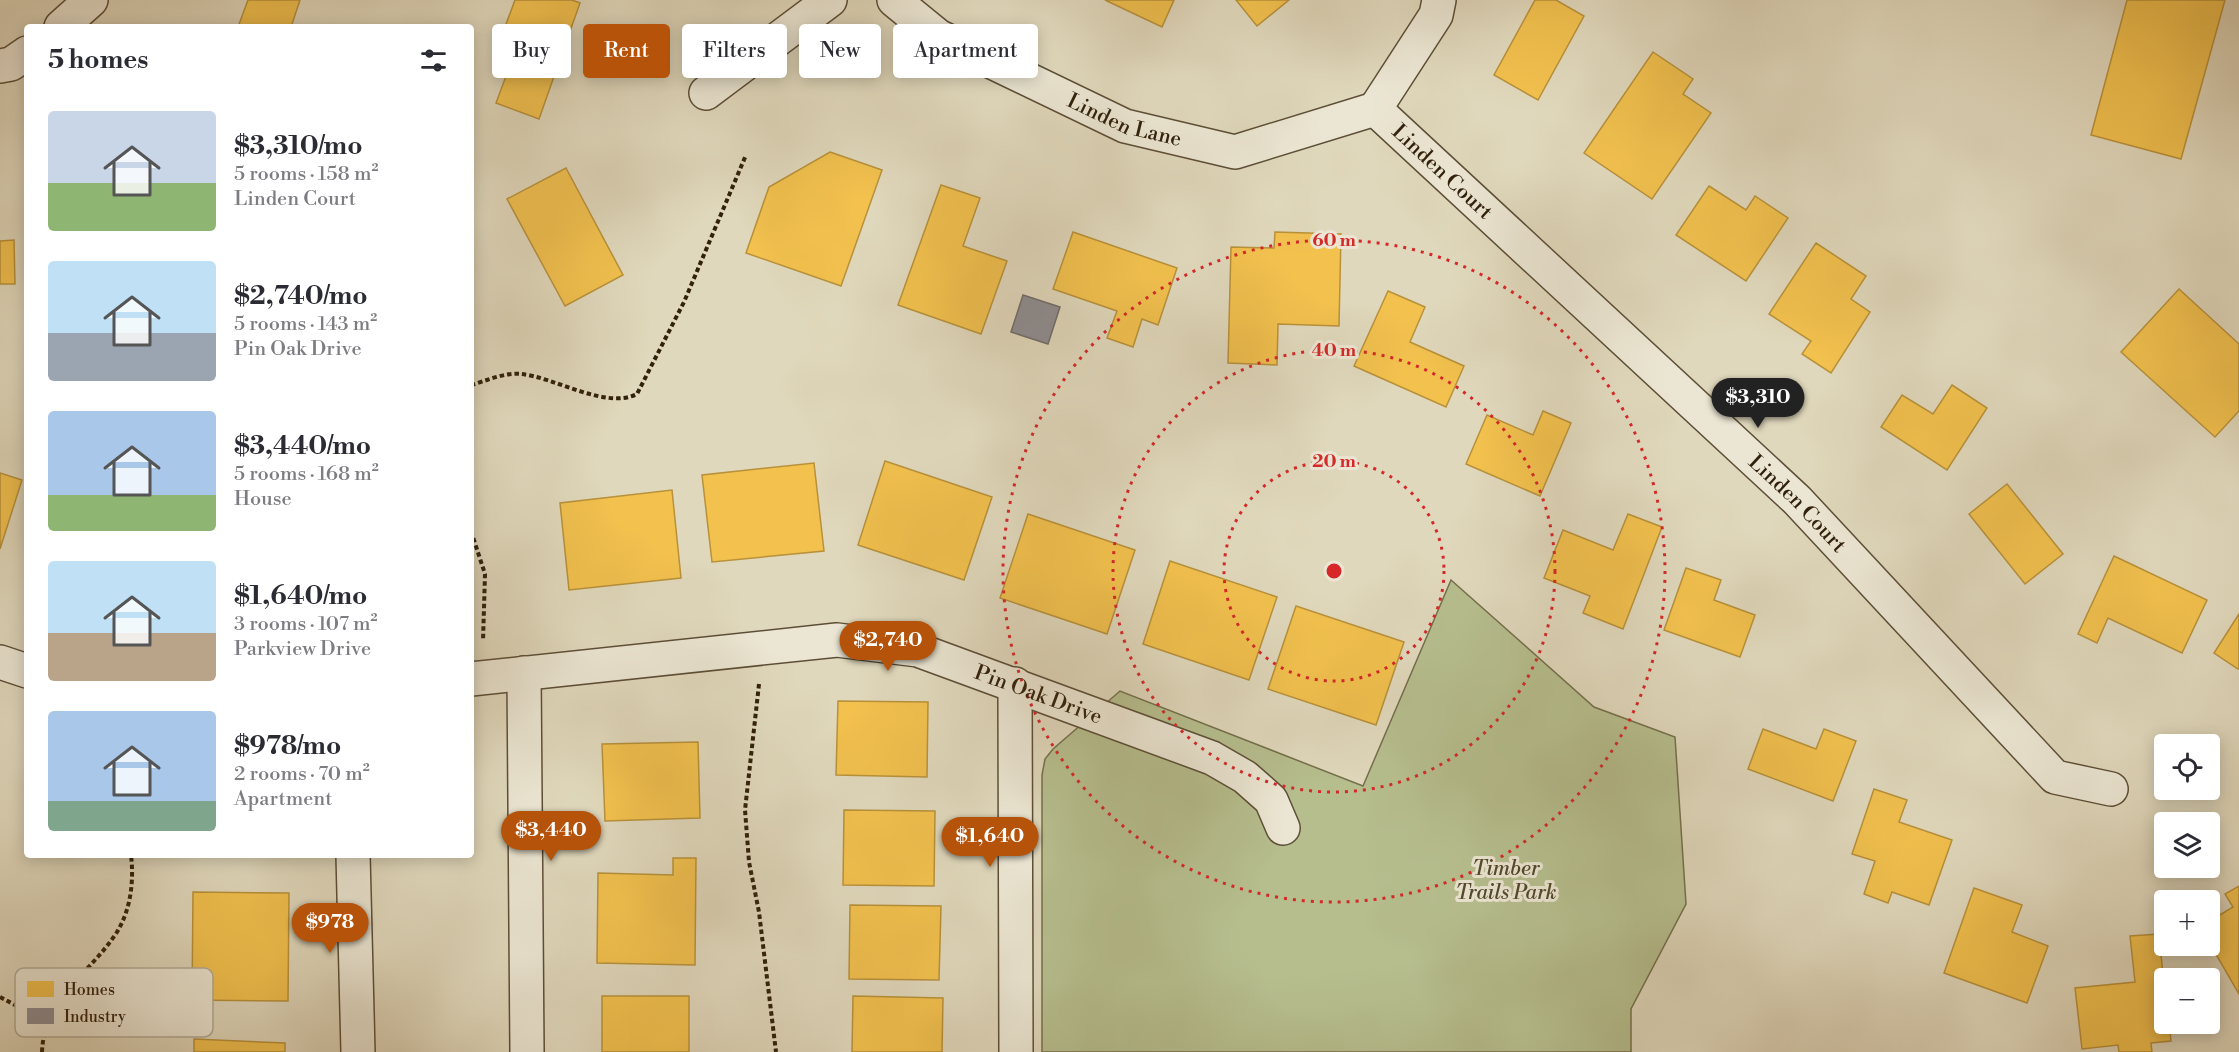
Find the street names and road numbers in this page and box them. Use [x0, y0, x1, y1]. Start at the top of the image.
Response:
street label: Linden Lane [1063, 88, 1184, 153]
street label: Linden Court [1386, 119, 1498, 226]
street label: Linden Court [1742, 449, 1852, 559]
street label: Pin Oak Drive [971, 660, 1105, 730]

